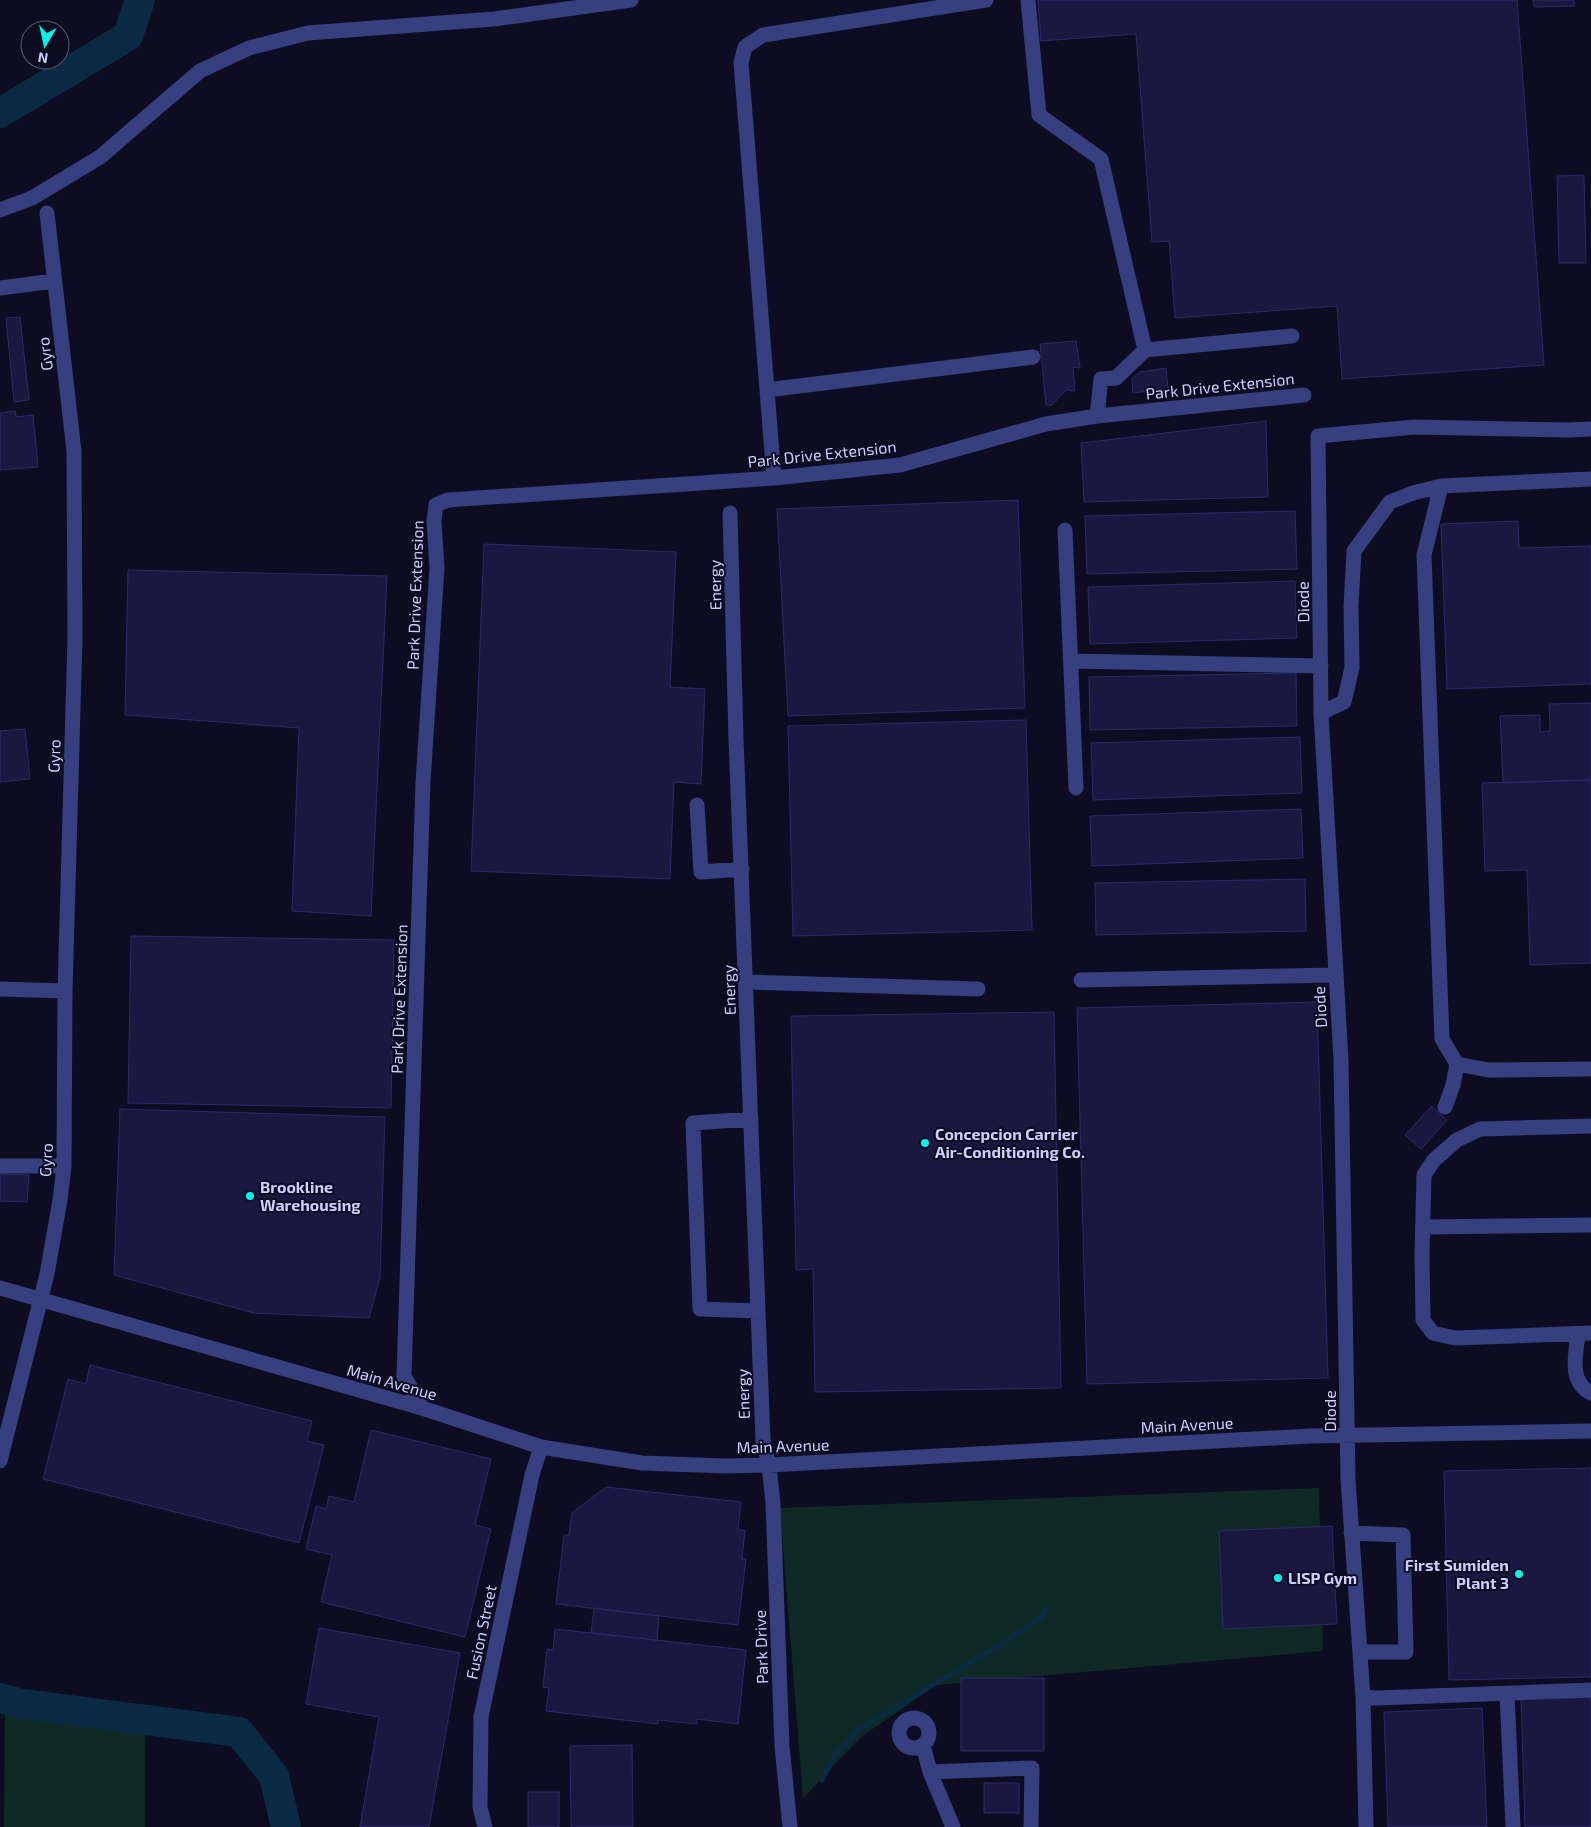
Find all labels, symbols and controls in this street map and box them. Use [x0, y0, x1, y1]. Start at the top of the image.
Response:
north arrow [20, 20, 70, 70]
text: N [37, 49, 49, 68]
street label: Gyro [33, 336, 56, 372]
street label: Park Drive Extension [1145, 368, 1295, 403]
street label: Park Drive Extension [747, 436, 897, 471]
street label: Park Drive Extension [402, 520, 427, 670]
street label: Energy [705, 559, 724, 610]
street label: Diode [1293, 581, 1312, 623]
street label: Gyro [43, 739, 64, 773]
street label: Park Drive Extension [386, 924, 411, 1074]
street label: Energy [718, 964, 739, 1016]
street label: Diode [1309, 986, 1330, 1028]
place label: Concepcion Carrier Air-Conditioning Co. [935, 1124, 1085, 1161]
marker: Concepcion Carrier Air-Conditioning Co. [919, 1137, 931, 1149]
street label: Gyro [35, 1143, 56, 1177]
place label: Brookline Warehousing [260, 1177, 361, 1214]
marker: Brookline Warehousing [244, 1190, 256, 1202]
street label: Main Avenue [345, 1360, 439, 1403]
street label: Energy [732, 1368, 753, 1420]
street label: Diode [1320, 1390, 1339, 1432]
street label: Main Avenue [1140, 1413, 1234, 1436]
street label: Main Avenue [736, 1434, 830, 1457]
place label: First Sumiden Plant 3 [1405, 1555, 1509, 1592]
place label: LISP Gym [1288, 1568, 1357, 1588]
marker: First Sumiden Plant 3 [1513, 1568, 1525, 1580]
marker: LISP Gym [1272, 1572, 1284, 1584]
street label: Fusion Street [461, 1583, 500, 1681]
street label: Park Drive [750, 1610, 771, 1684]

